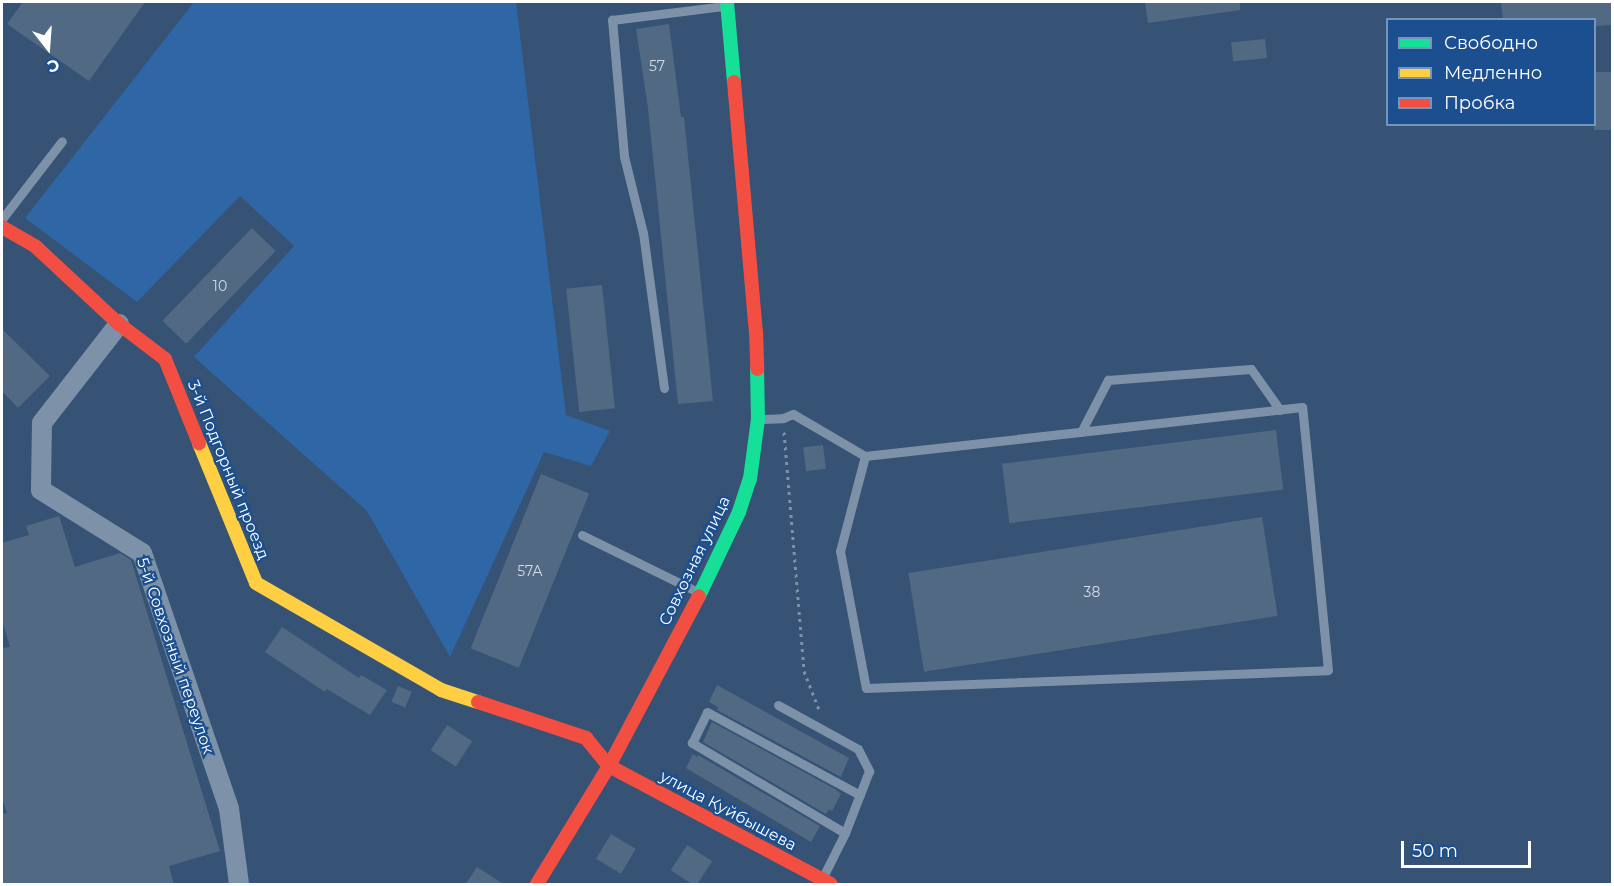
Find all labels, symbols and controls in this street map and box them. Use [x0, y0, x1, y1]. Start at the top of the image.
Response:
north arrow [18, 18, 78, 78]
legend [1386, 18, 1596, 126]
text: Свободно [1444, 32, 1538, 54]
text: С [45, 55, 62, 76]
house number: 57 [649, 58, 665, 74]
text: Медленно [1444, 62, 1542, 84]
text: Пробка [1444, 92, 1515, 114]
house number: 10 [213, 278, 227, 294]
street label: 3-й Подгорный проезд [183, 377, 273, 563]
street label: Совхозная улица [655, 493, 735, 629]
street label: 5-й Совхозный переулок [132, 555, 218, 757]
house number: 57А [517, 563, 543, 579]
house number: 38 [1084, 584, 1100, 600]
street label: улица Куйбышева [656, 767, 800, 855]
scale bar [1404, 829, 1534, 867]
text: 50 m [1412, 840, 1458, 862]

